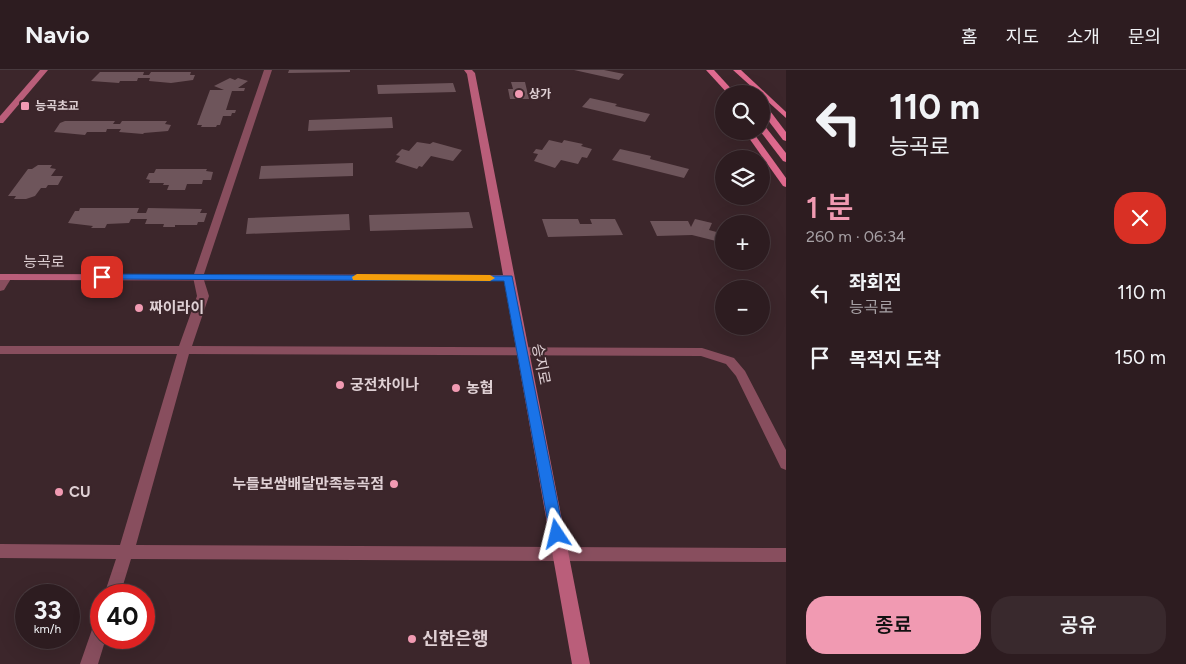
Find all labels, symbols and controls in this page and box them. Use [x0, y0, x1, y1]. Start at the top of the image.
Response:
text: Navio [25, 20, 90, 49]
text: 홈 [961, 26, 978, 48]
text: 지도 [1006, 26, 1039, 48]
text: 소개 [1067, 26, 1100, 48]
text: 문의 [1128, 26, 1161, 48]
map controls [715, 85, 770, 335]
button: search [715, 85, 770, 140]
text: 110 m [889, 86, 980, 128]
place label: 상가 [529, 87, 551, 101]
marker: 상가 [513, 88, 525, 100]
icon: left [806, 90, 871, 155]
place label: 능곡초교 [35, 99, 79, 113]
marker: 능곡초교 [19, 100, 31, 112]
text: 능곡로 [889, 133, 950, 160]
button: layers [715, 150, 770, 205]
text: 1 분 [806, 189, 853, 226]
button: close [1114, 192, 1166, 244]
button: + [715, 215, 770, 270]
text: 260 m · 06:34 [806, 227, 906, 246]
street label: 능곡로 [23, 253, 65, 271]
pin [81, 256, 123, 298]
icon: arrive [88, 263, 116, 291]
text: 좌회전 [849, 271, 901, 294]
icon: left [806, 279, 834, 307]
button: − [715, 280, 770, 335]
text: 110 m [1117, 281, 1166, 304]
text: 능곡로 [849, 298, 893, 317]
place label: 짜이라이 [149, 299, 204, 317]
marker: 짜이라이 [133, 302, 145, 314]
street label: 승지로 [528, 342, 554, 386]
icon: arrive [806, 344, 834, 372]
text: 150 m [1114, 346, 1166, 369]
text: 목적지 도착 [849, 348, 941, 371]
place label: 궁전차이나 [350, 376, 419, 394]
marker: 궁전차이나 [334, 379, 346, 391]
place label: 농협 [466, 379, 494, 397]
marker: 농협 [450, 382, 462, 394]
place label: 누들보쌈배달만족능곡점 [232, 475, 384, 493]
marker: 누들보쌈배달만족능곡점 [388, 478, 400, 490]
place label: CU [69, 483, 90, 501]
marker: CU [53, 486, 65, 498]
position arrow [530, 507, 582, 559]
speed limit sign: 40 [90, 584, 155, 649]
text: 33 [34, 595, 61, 625]
button: 종료 [806, 596, 981, 654]
button: 공유 [991, 596, 1166, 654]
text: km/h [34, 622, 61, 636]
place label: 신한은행 [422, 628, 488, 650]
marker: 신한은행 [406, 633, 418, 645]

